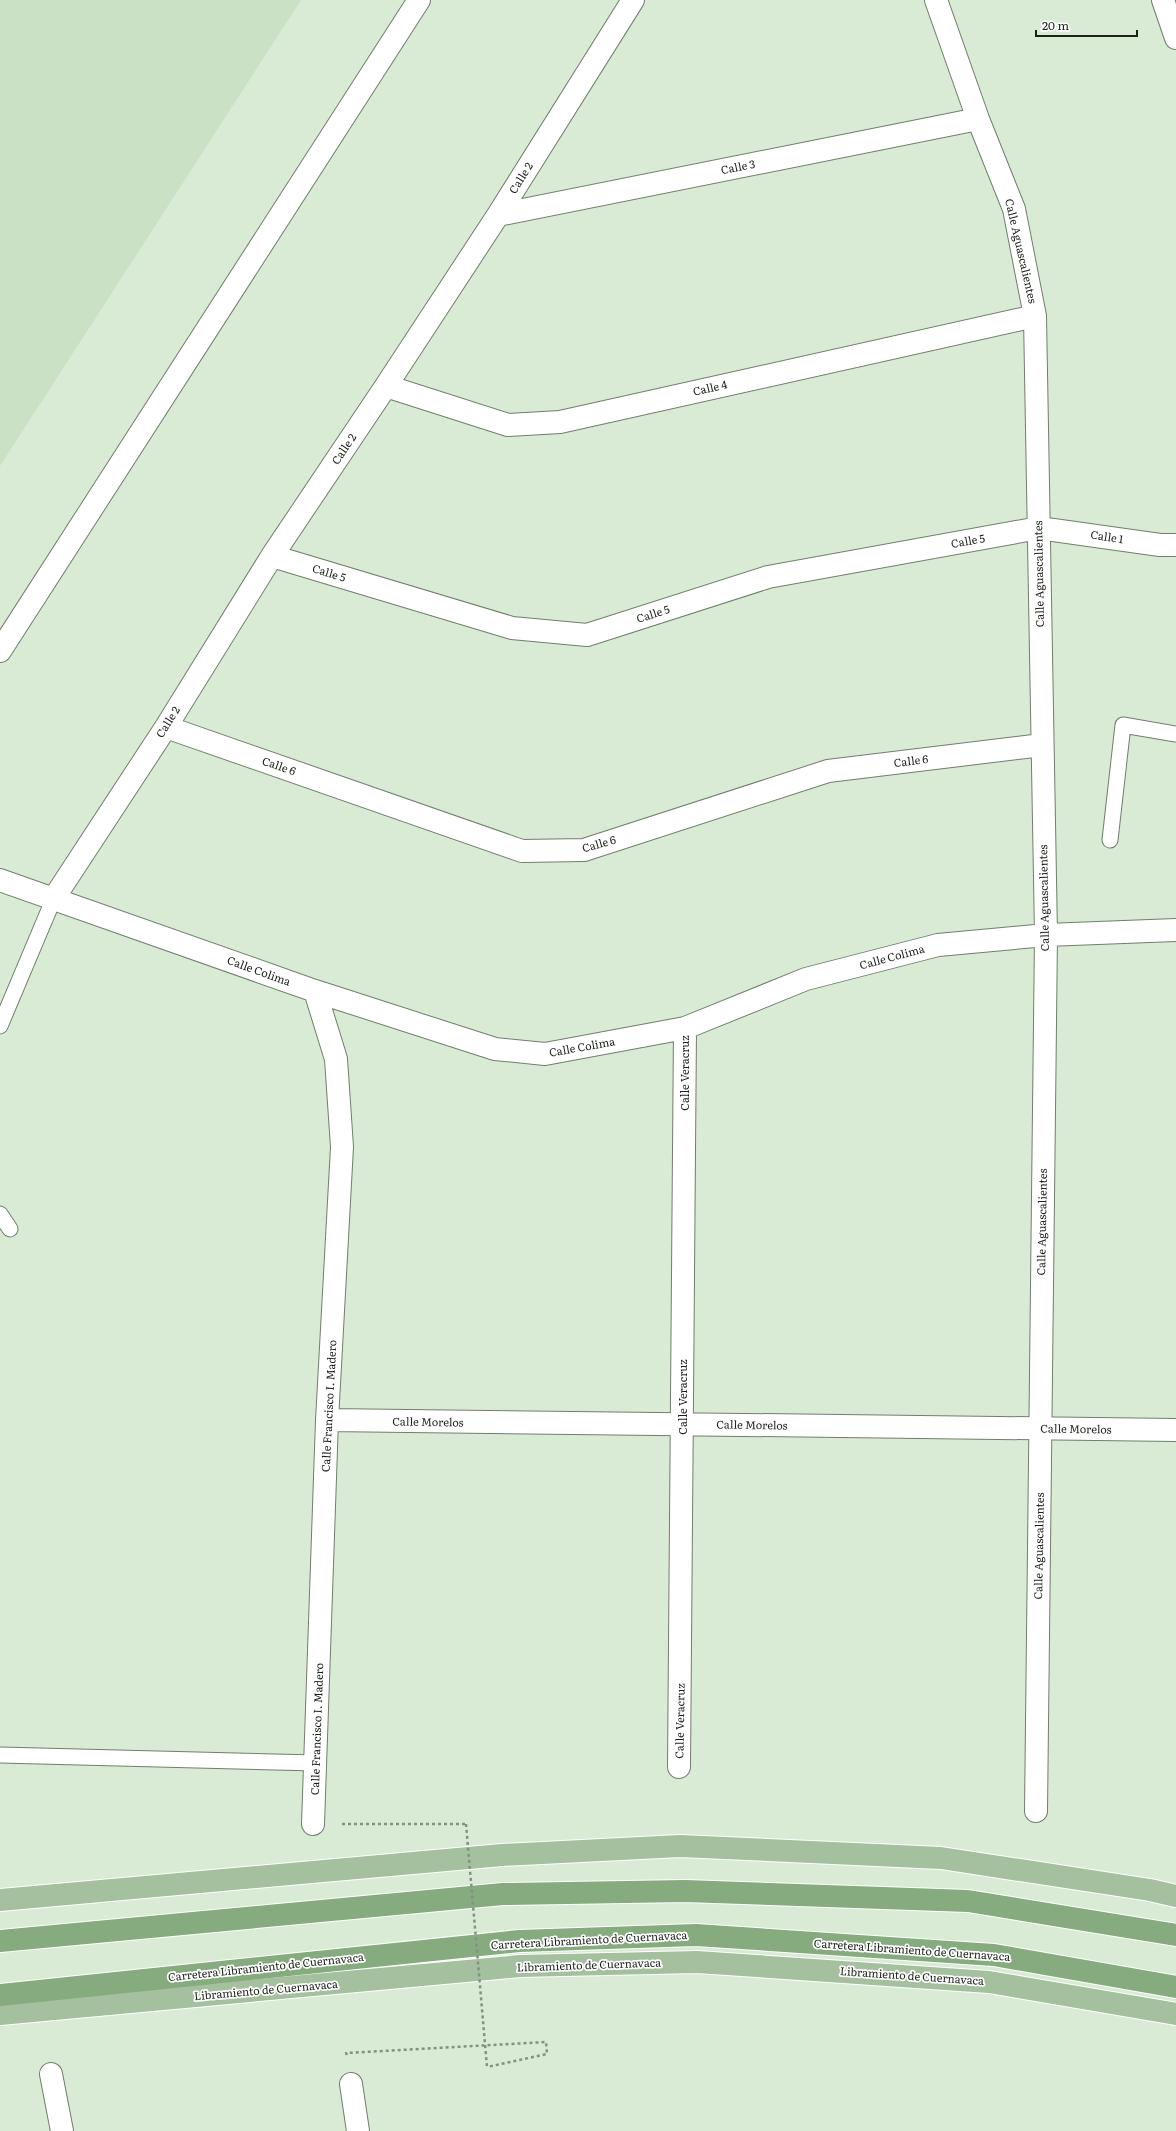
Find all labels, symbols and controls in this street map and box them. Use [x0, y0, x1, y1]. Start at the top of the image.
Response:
scale bar [1036, 12, 1137, 38]
text: 20 m [1042, 16, 1069, 34]
street label: Calle 3 [719, 155, 756, 177]
street label: Calle 2 [504, 158, 536, 196]
street label: Calle Aguascalientes [1002, 197, 1042, 305]
street label: Calle 4 [691, 375, 729, 399]
street label: Calle 2 [327, 429, 360, 467]
street label: Calle Aguascalientes [1029, 520, 1047, 628]
street label: Calle 1 [1090, 526, 1125, 547]
street label: Calle 5 [950, 529, 986, 551]
street label: Calle 5 [311, 559, 348, 585]
street label: Calle 5 [634, 600, 672, 626]
street label: Calle 2 [151, 702, 183, 740]
street label: Calle 6 [893, 750, 929, 770]
street label: Calle 6 [260, 752, 298, 778]
street label: Calle 6 [580, 831, 618, 855]
street label: Calle Aguascalientes [1034, 844, 1052, 952]
street label: Calle Colima [858, 940, 926, 972]
street label: Calle Colima [225, 951, 293, 989]
street label: Calle Colima [548, 1032, 616, 1060]
street label: Calle Veracruz [676, 1035, 692, 1111]
street label: Calle Aguascalientes [1032, 1168, 1050, 1276]
street label: Calle Francisco I. Madero [317, 1339, 339, 1473]
street label: Calle Veracruz [674, 1359, 690, 1435]
street label: Calle Morelos [392, 1412, 464, 1430]
street label: Calle Morelos [716, 1415, 788, 1433]
street label: Calle Morelos [1040, 1419, 1112, 1437]
street label: Calle Aguascalientes [1029, 1492, 1047, 1600]
street label: Calle Francisco I. Madero [306, 1662, 326, 1795]
street label: Calle Veracruz [670, 1683, 688, 1759]
street label: Carretera Libramiento de Cuernavaca [490, 1926, 688, 1952]
street label: Carretera Libramiento de Cuernavaca [813, 1934, 1011, 1964]
street label: Carretera Libramiento de Cuernavaca [167, 1948, 365, 1984]
street label: Libramiento de Cuernavaca [517, 1953, 661, 1975]
street label: Libramiento de Cuernavaca [840, 1962, 985, 1988]
street label: Libramiento de Cuernavaca [193, 1975, 338, 2003]

